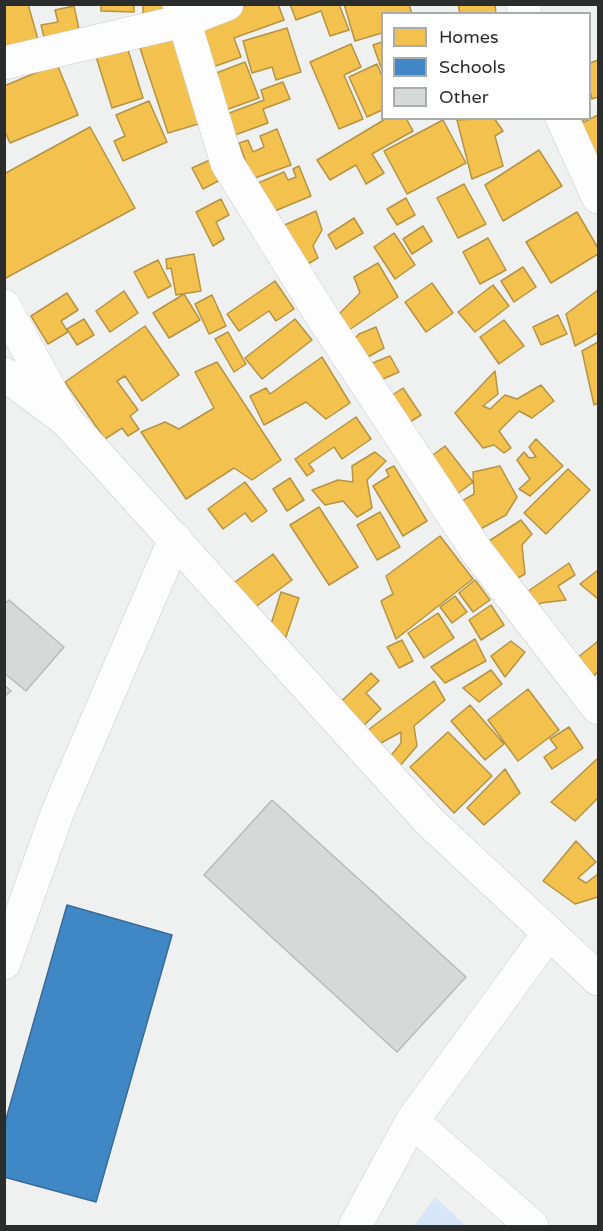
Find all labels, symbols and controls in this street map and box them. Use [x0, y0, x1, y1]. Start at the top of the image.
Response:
legend [381, 12, 591, 120]
text: Homes [439, 26, 499, 48]
text: Schools [439, 56, 506, 78]
text: Other [439, 86, 489, 108]

